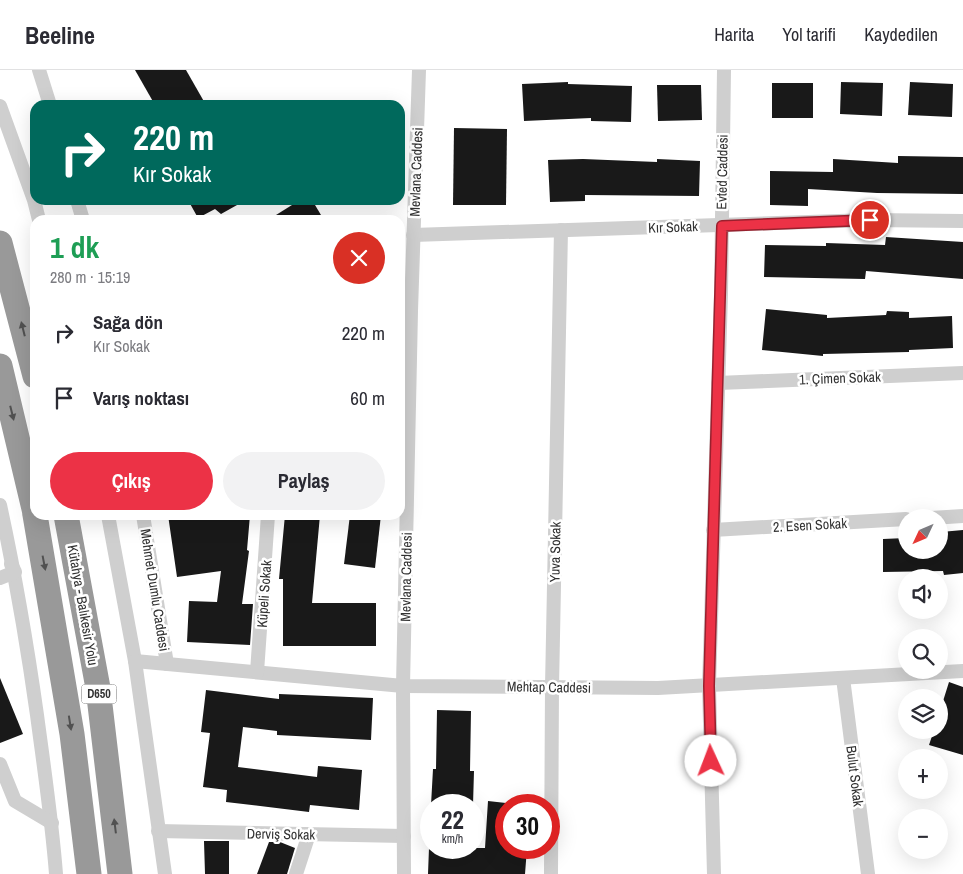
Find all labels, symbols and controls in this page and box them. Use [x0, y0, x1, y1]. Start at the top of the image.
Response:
text: Beeline [25, 19, 95, 51]
text: Harita [714, 22, 754, 47]
text: Yol tarifi [782, 22, 836, 47]
text: Kaydedilen [864, 22, 938, 47]
text: 220 m [133, 114, 214, 161]
icon: right [50, 120, 115, 185]
street label: Mevlana Caddesi [405, 127, 427, 217]
street label: Evted Caddesi [712, 134, 732, 210]
text: Kır Sokak [133, 159, 211, 189]
pin [849, 199, 891, 241]
icon: arrive [856, 206, 884, 234]
street label: Kır Sokak [648, 217, 698, 237]
text: 1 dk [50, 227, 99, 267]
button: close [333, 232, 385, 284]
text: 280 m · 15:19 [50, 266, 130, 288]
text: Sağa dön [93, 309, 163, 335]
icon: right [50, 319, 78, 347]
text: 220 m [342, 320, 385, 346]
one-way arrow [19, 321, 27, 336]
text: Kır Sokak [93, 335, 150, 357]
street label: 1. Çimen Sokak [799, 368, 881, 388]
icon: arrive [50, 384, 78, 412]
text: Varış noktası [93, 385, 189, 411]
text: 60 m [350, 385, 385, 411]
one-way arrow [8, 406, 16, 421]
button: Çıkış [50, 452, 213, 510]
button: Paylaş [223, 452, 385, 510]
north arrow [898, 509, 948, 559]
map controls [898, 509, 948, 859]
street label: 2. Esen Sokak [773, 514, 848, 536]
street label: Yuva Sokak [545, 521, 565, 582]
street label: Mehmet Dumlu Caddesi [136, 527, 174, 653]
street label: Mevlana Caddesi [396, 532, 416, 622]
street label: Kütahya - Balıkesir Yolu [64, 543, 102, 667]
one-way arrow [41, 555, 49, 571]
street label: Küpeli Sokak [253, 559, 275, 628]
button: sound [898, 569, 948, 619]
button: search [898, 629, 948, 679]
street label: Mehtap Caddesi [507, 677, 591, 697]
road number: D650 [82, 684, 116, 704]
button: layers [898, 689, 948, 739]
one-way arrow [67, 716, 75, 732]
position arrow [684, 734, 736, 786]
street label: Bulut Sokak [842, 744, 868, 808]
button: + [898, 749, 948, 799]
speed limit sign: 30 [495, 794, 560, 859]
text: 22 [441, 803, 464, 837]
button: − [898, 809, 948, 859]
one-way arrow [111, 817, 119, 833]
street label: Derviş Sokak [247, 824, 316, 844]
text: km/h [442, 831, 463, 847]

